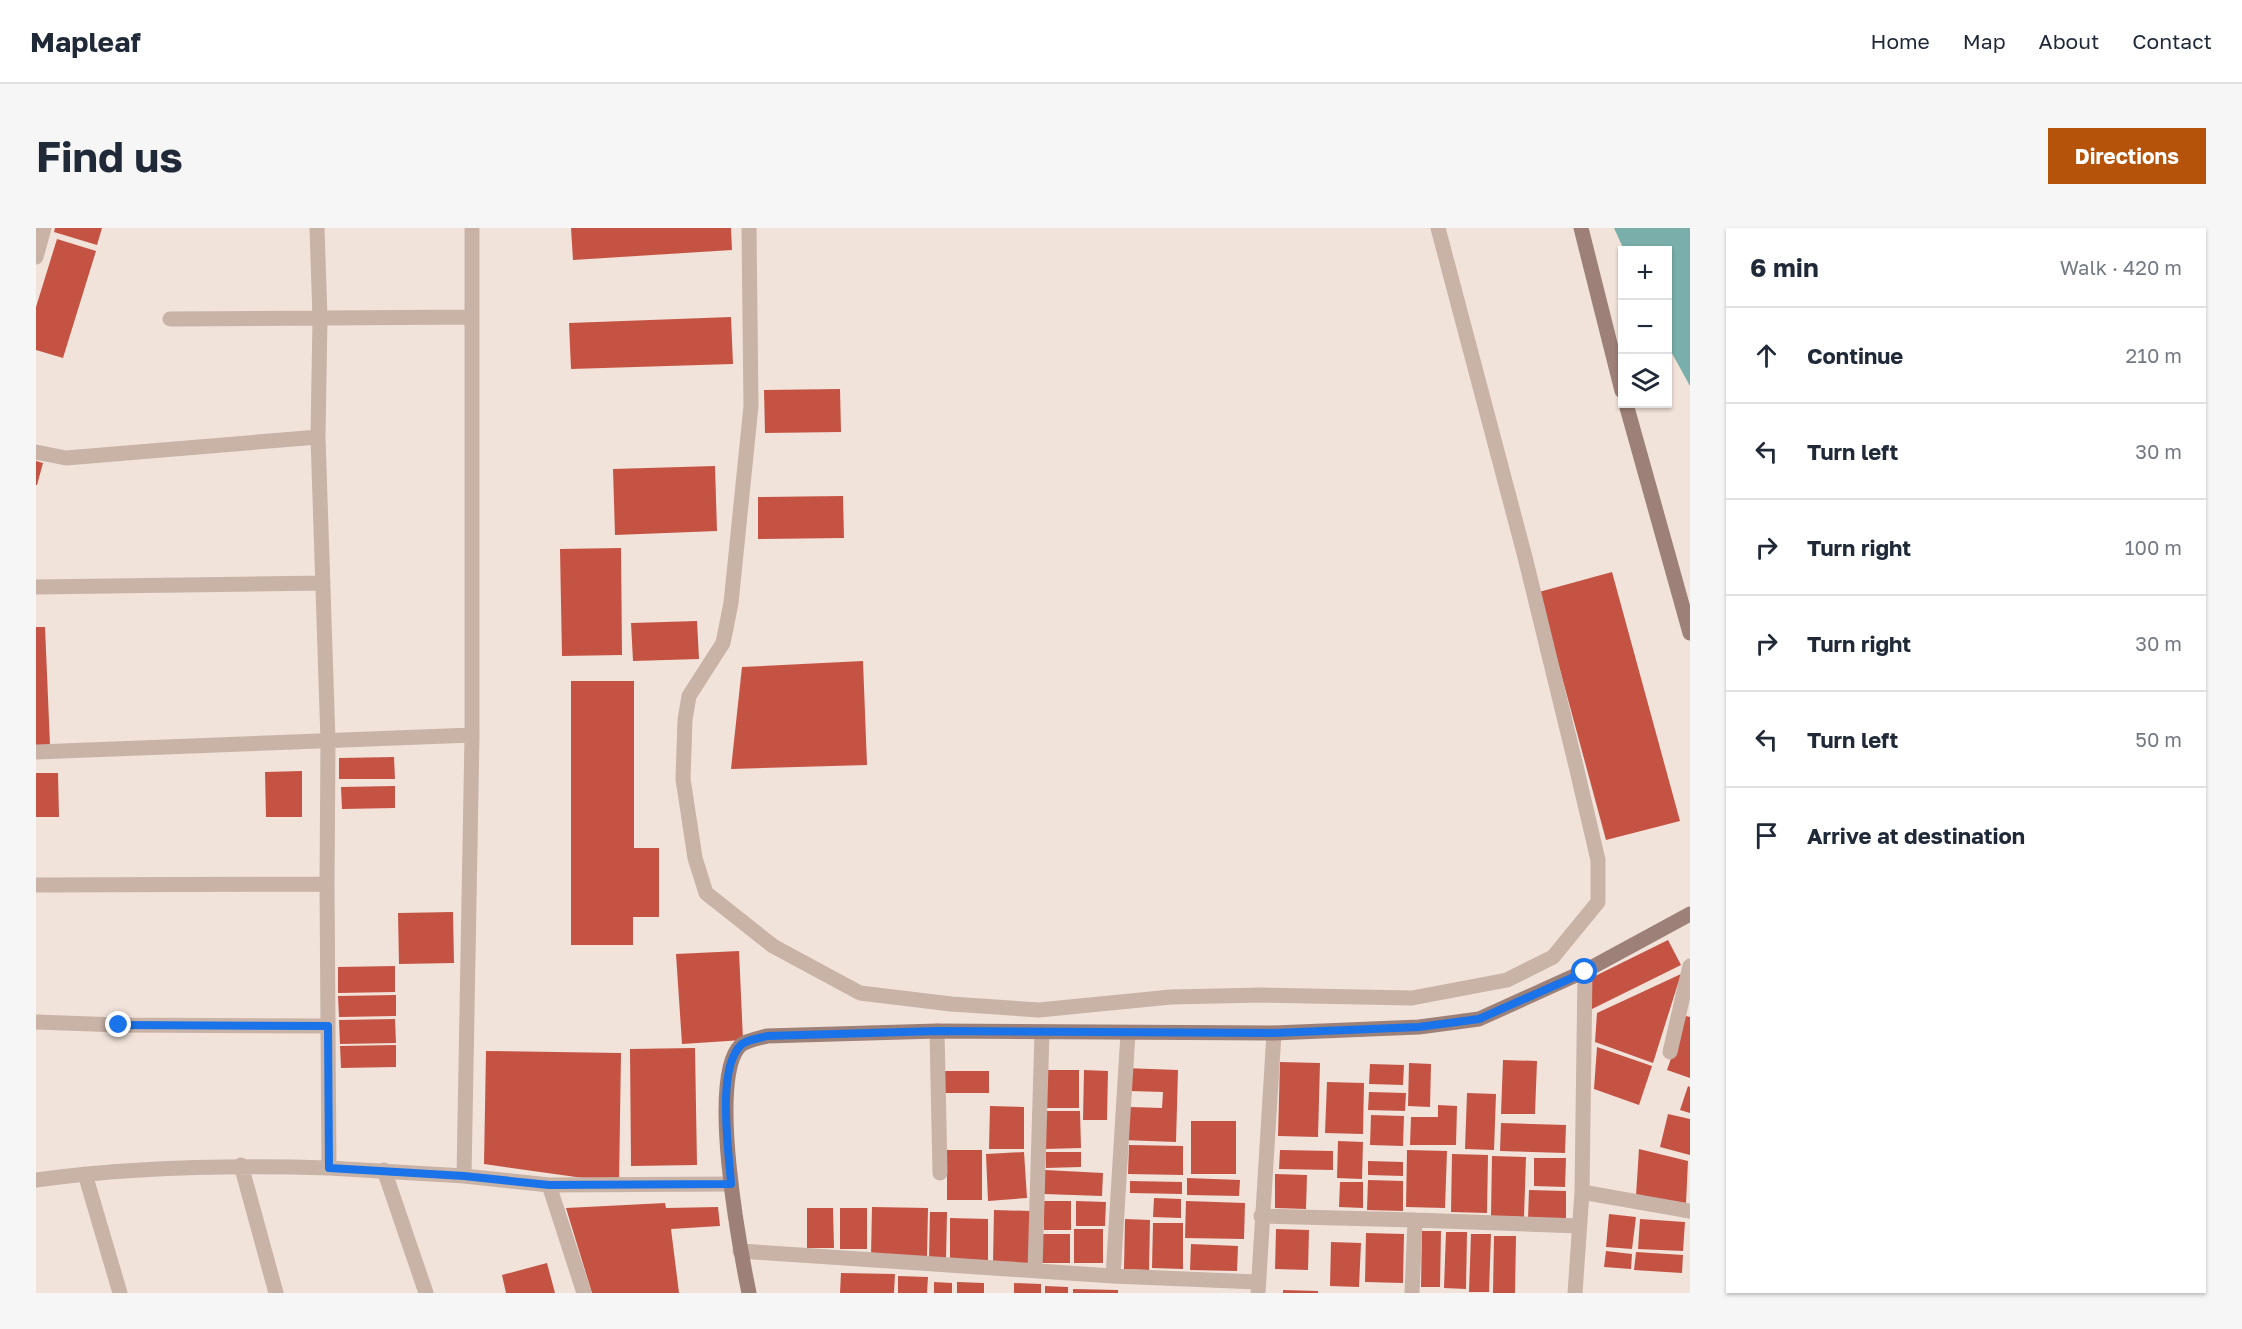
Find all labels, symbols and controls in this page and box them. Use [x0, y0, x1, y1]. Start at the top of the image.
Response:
text: Mapleaf [30, 25, 141, 58]
text: Home [1870, 28, 1930, 54]
text: Map [1963, 28, 2006, 54]
text: About [2039, 28, 2099, 54]
text: Contact [2132, 28, 2212, 54]
button: Directions [2048, 128, 2206, 184]
text: Find us [36, 131, 183, 181]
map controls [1618, 246, 1672, 408]
button: + [1618, 246, 1672, 300]
text: 6 min [1750, 252, 1819, 283]
text: Walk · 420 m [2060, 255, 2182, 279]
button: − [1618, 300, 1672, 354]
icon: ahead [1750, 339, 1783, 372]
text: Continue [1807, 342, 1903, 369]
text: 210 m [2126, 343, 2182, 367]
button: layers [1618, 354, 1672, 408]
icon: left [1750, 435, 1783, 468]
text: Turn left [1807, 438, 1898, 465]
text: 30 m [2135, 439, 2182, 463]
icon: right [1750, 531, 1783, 564]
text: Turn right [1807, 534, 1911, 561]
text: 100 m [2125, 535, 2182, 559]
icon: right [1750, 627, 1783, 660]
text: Turn right [1807, 630, 1911, 657]
text: 30 m [2135, 631, 2182, 655]
icon: left [1750, 723, 1783, 756]
text: Turn left [1807, 726, 1898, 753]
text: 50 m [2135, 727, 2182, 751]
icon: arrive [1750, 819, 1783, 852]
text: Arrive at destination [1807, 822, 2025, 849]
route start [1571, 958, 1597, 984]
route end [105, 1011, 131, 1037]

